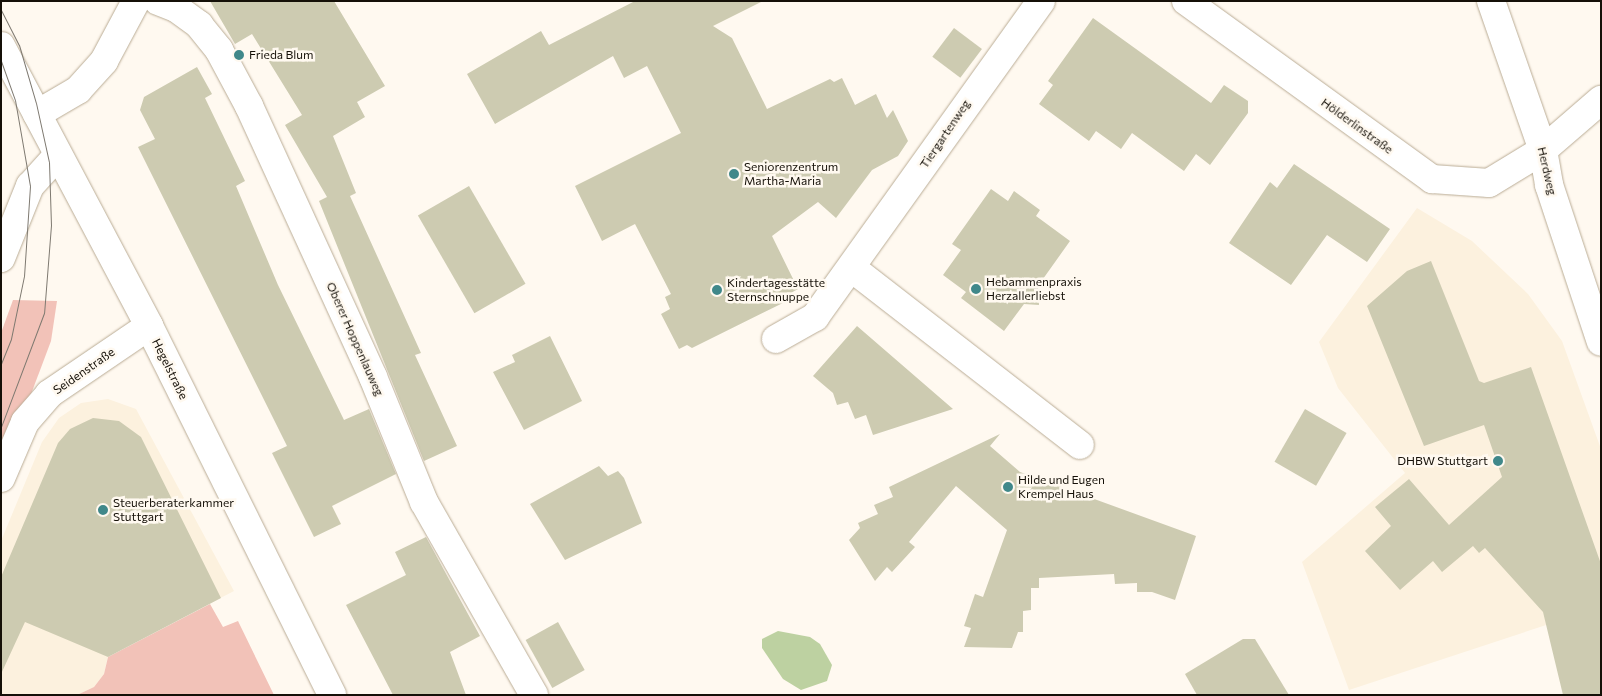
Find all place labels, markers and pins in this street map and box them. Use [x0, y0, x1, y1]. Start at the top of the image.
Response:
place label: Frieda Blum [249, 48, 313, 62]
marker: Frieda Blum [233, 49, 245, 61]
place label: Seniorenzentrum Martha-Maria [744, 160, 838, 188]
marker: Seniorenzentrum Martha-Maria [728, 168, 740, 180]
place label: Hebammenpraxis Herzallerliebst [986, 275, 1082, 303]
place label: Kindertagesstätte Sternschnuppe [727, 276, 825, 304]
marker: Hebammenpraxis Herzallerliebst [970, 283, 982, 295]
marker: Kindertagesstätte Sternschnuppe [711, 284, 723, 296]
place label: DHBW Stuttgart [1397, 454, 1488, 468]
marker: DHBW Stuttgart [1492, 455, 1504, 467]
place label: Hilde und Eugen Krempel Haus [1018, 473, 1105, 501]
marker: Hilde und Eugen Krempel Haus [1002, 481, 1014, 493]
place label: Steuerberaterkammer Stuttgart [113, 496, 234, 524]
marker: Steuerberaterkammer Stuttgart [97, 504, 109, 516]

